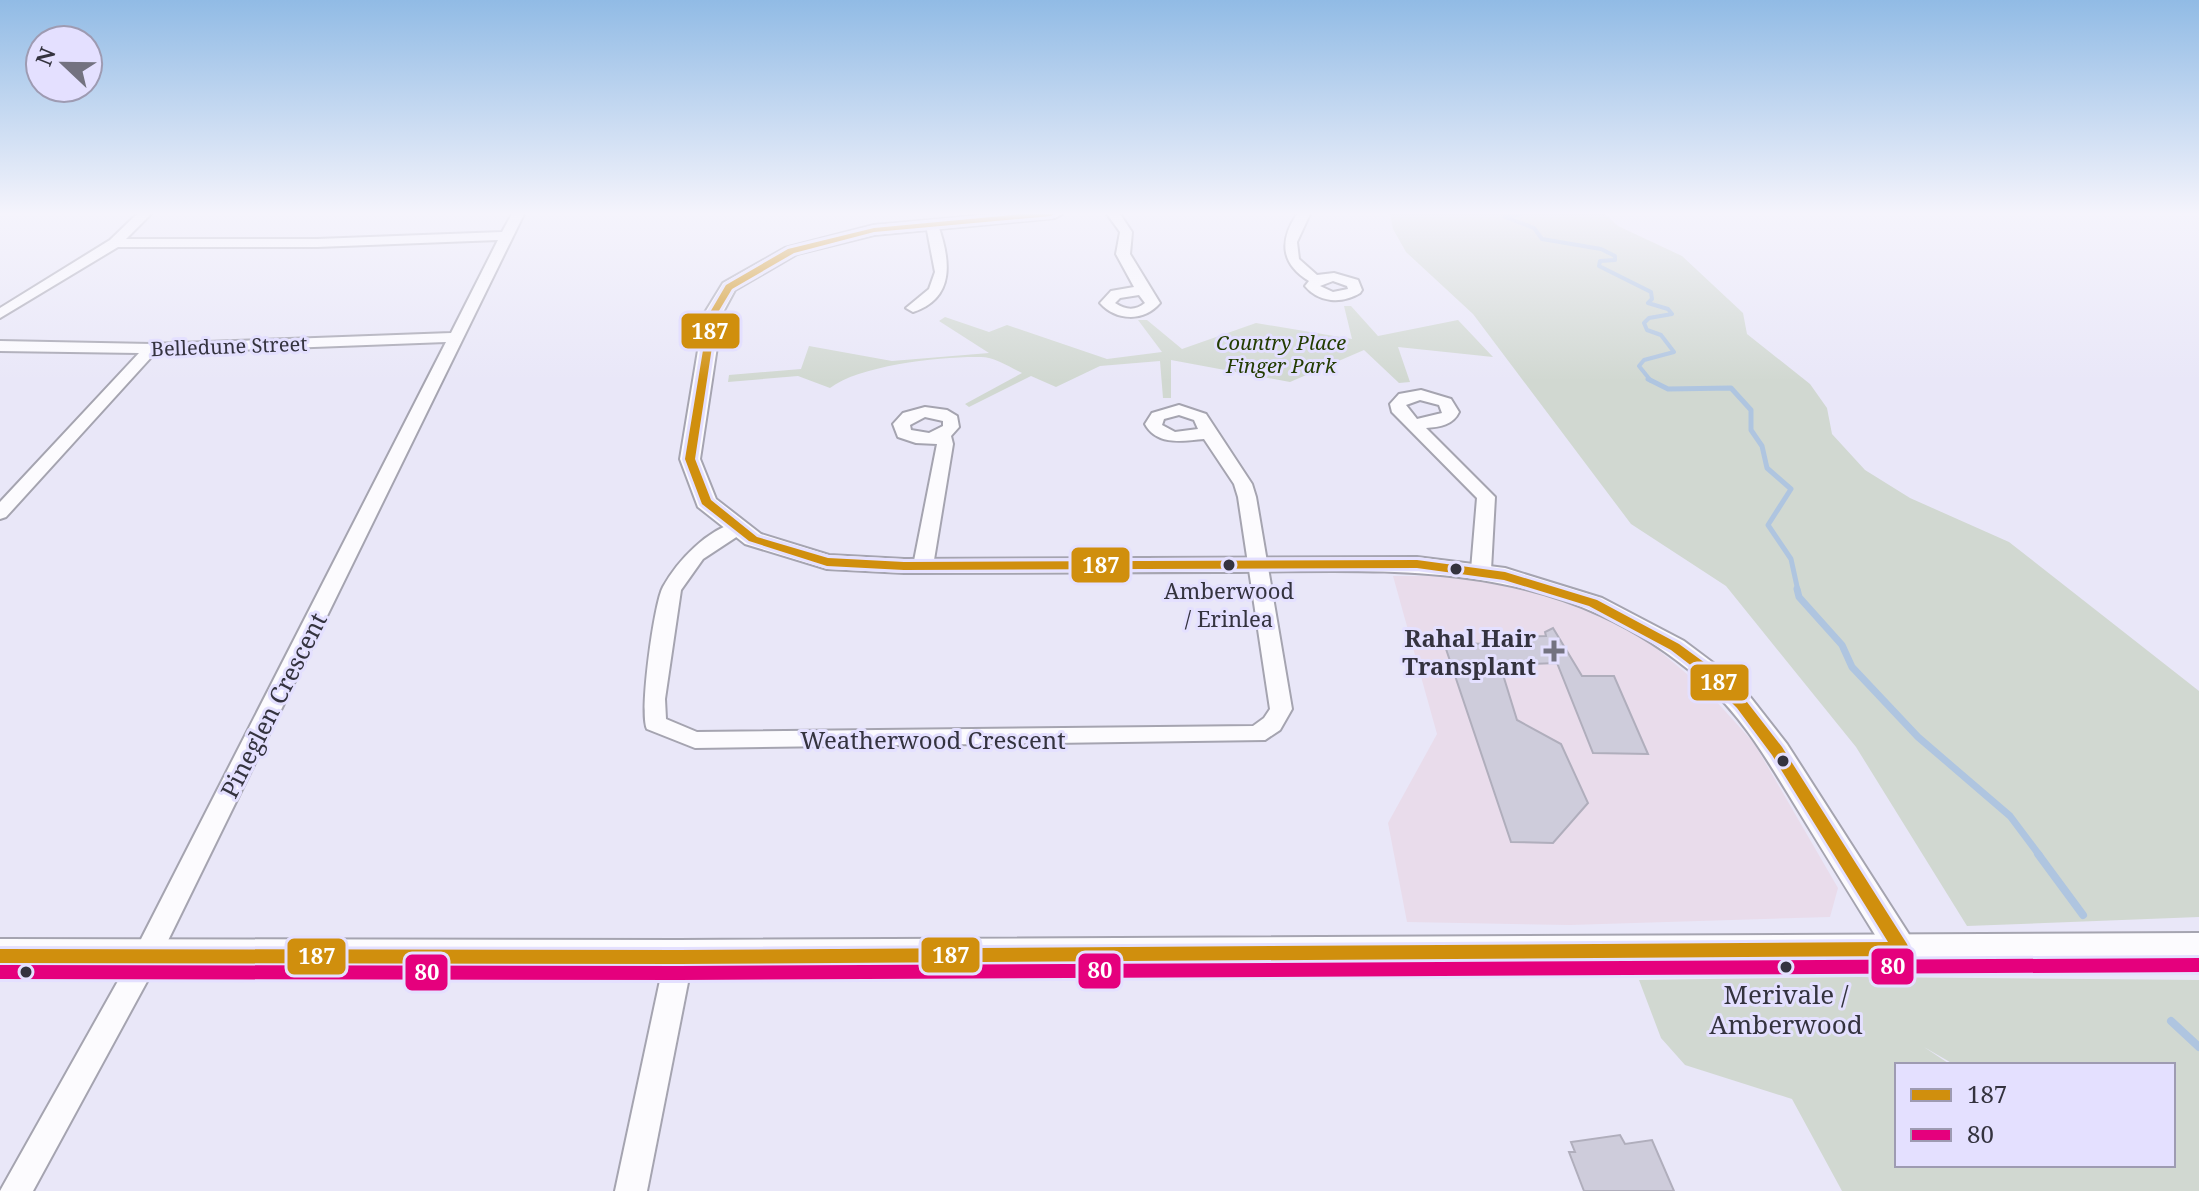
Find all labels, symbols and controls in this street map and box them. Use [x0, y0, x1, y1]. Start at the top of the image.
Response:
north arrow [24, 24, 104, 104]
text: N [27, 42, 62, 70]
line badge: 187 [680, 312, 741, 350]
text: 187 [691, 315, 729, 345]
park label: Country Place Finger Park [1216, 329, 1346, 379]
street label: Belledune Street [150, 330, 308, 362]
line badge: 187 [1070, 546, 1131, 584]
text: 187 [1082, 549, 1120, 579]
marker: Amberwood / Erinlea [1221, 557, 1237, 573]
unlabelled marker [1448, 561, 1464, 577]
place label: Amberwood / Erinlea [1164, 575, 1294, 633]
street label: Pineglen Crescent [212, 607, 334, 803]
place label: Rahal Hair Transplant [1402, 621, 1536, 682]
marker: Rahal Hair Transplant [1543, 640, 1565, 662]
line badge: 187 [1689, 663, 1750, 702]
text: 187 [1700, 666, 1738, 696]
street label: Weatherwood Crescent [800, 723, 1066, 756]
unlabelled marker [1775, 753, 1791, 769]
line badge: 187 [920, 936, 981, 974]
line badge: 187 [286, 937, 347, 976]
text: 187 [932, 939, 970, 969]
text: 187 [298, 940, 336, 970]
line badge: 80 [1870, 947, 1915, 986]
text: 80 [1881, 950, 1905, 980]
line badge: 80 [1077, 952, 1122, 990]
line badge: 80 [404, 953, 449, 992]
text: 80 [1088, 954, 1112, 984]
text: 80 [415, 956, 439, 986]
marker: Merivale / Amberwood [1778, 959, 1794, 975]
unlabelled marker [18, 964, 34, 980]
place label: Merivale / Amberwood [1709, 976, 1863, 1042]
legend [1895, 1063, 2175, 1167]
text: 187 [1967, 1077, 2007, 1110]
text: 80 [1967, 1117, 1994, 1150]

